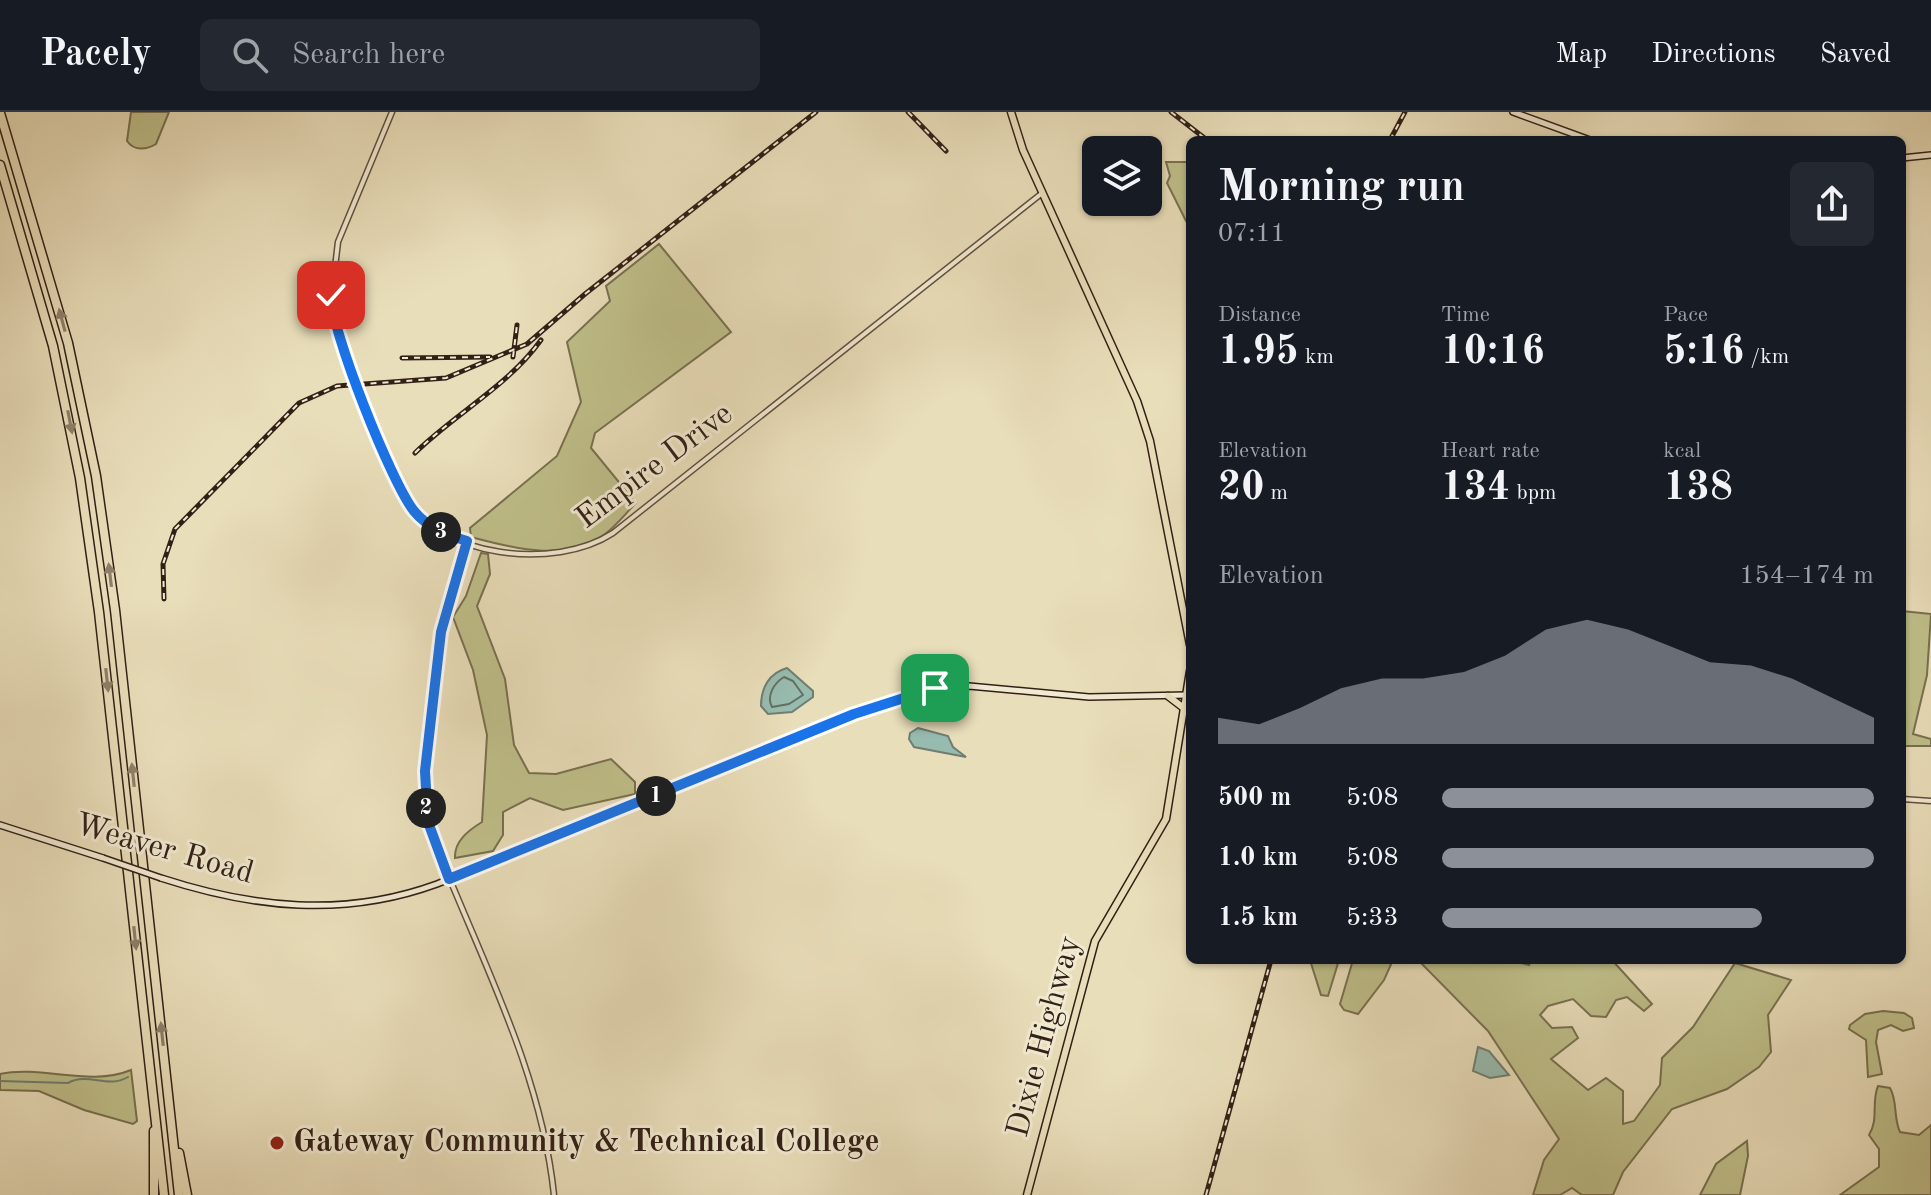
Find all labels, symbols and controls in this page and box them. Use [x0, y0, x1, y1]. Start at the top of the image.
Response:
search box [200, 19, 760, 91]
icon: search [228, 33, 272, 77]
text: Pacely [40, 36, 152, 74]
text: Search here [292, 40, 445, 70]
text: Map [1555, 41, 1607, 69]
text: Directions [1651, 41, 1776, 69]
text: Saved [1820, 41, 1891, 69]
map controls [1082, 136, 1162, 216]
button: layers [1082, 136, 1162, 216]
button: share [1790, 162, 1874, 246]
text: Morning run [1218, 166, 1465, 210]
text: 07:11 [1218, 221, 1286, 247]
pin [297, 261, 365, 329]
icon: check [309, 273, 353, 317]
text: Distance [1218, 304, 1301, 326]
text: Time [1441, 304, 1490, 326]
text: Pace [1663, 304, 1708, 326]
one-way arrow [55, 307, 67, 332]
text: 1.95 [1218, 333, 1299, 373]
text: 10:16 [1441, 333, 1545, 373]
text: 5:16 [1663, 333, 1744, 373]
text: km [1299, 346, 1334, 368]
text: /km [1744, 346, 1789, 368]
street label: Empire Drive [571, 398, 739, 536]
one-way arrow [64, 410, 76, 435]
text: Elevation [1218, 440, 1308, 462]
text: Heart rate [1441, 440, 1540, 462]
text: kcal [1663, 440, 1701, 462]
text: 20 [1218, 469, 1264, 509]
text: 134 [1441, 469, 1510, 509]
text: 138 [1663, 469, 1733, 509]
text: m [1264, 482, 1288, 504]
text: bpm [1510, 482, 1557, 504]
pin: 3 [421, 512, 461, 552]
text: 3 [435, 521, 447, 543]
one-way arrow [103, 562, 116, 587]
text: Elevation [1218, 563, 1324, 589]
text: 154–174 m [1739, 563, 1874, 589]
pin [901, 654, 969, 722]
icon: arrive [913, 666, 957, 710]
one-way arrow [100, 667, 113, 692]
one-way arrow [126, 763, 139, 788]
pin: 1 [636, 776, 676, 816]
text: 1 [650, 785, 662, 807]
text: 500 m [1218, 785, 1291, 811]
text: 5:08 [1346, 785, 1399, 811]
pin: 2 [406, 788, 446, 828]
text: 2 [420, 797, 432, 819]
street label: Weaver Road [71, 809, 257, 891]
text: 1.0 km [1218, 845, 1298, 871]
text: 5:08 [1346, 845, 1399, 871]
text: 1.5 km [1218, 905, 1298, 931]
text: 5:33 [1346, 905, 1399, 931]
one-way arrow [129, 926, 142, 951]
street label: Dixie Highway [1003, 933, 1087, 1141]
one-way arrow [155, 1021, 168, 1046]
place label: Gateway Community & Technical College [293, 1127, 880, 1159]
marker: Gateway Community & Technical College [268, 1134, 286, 1152]

